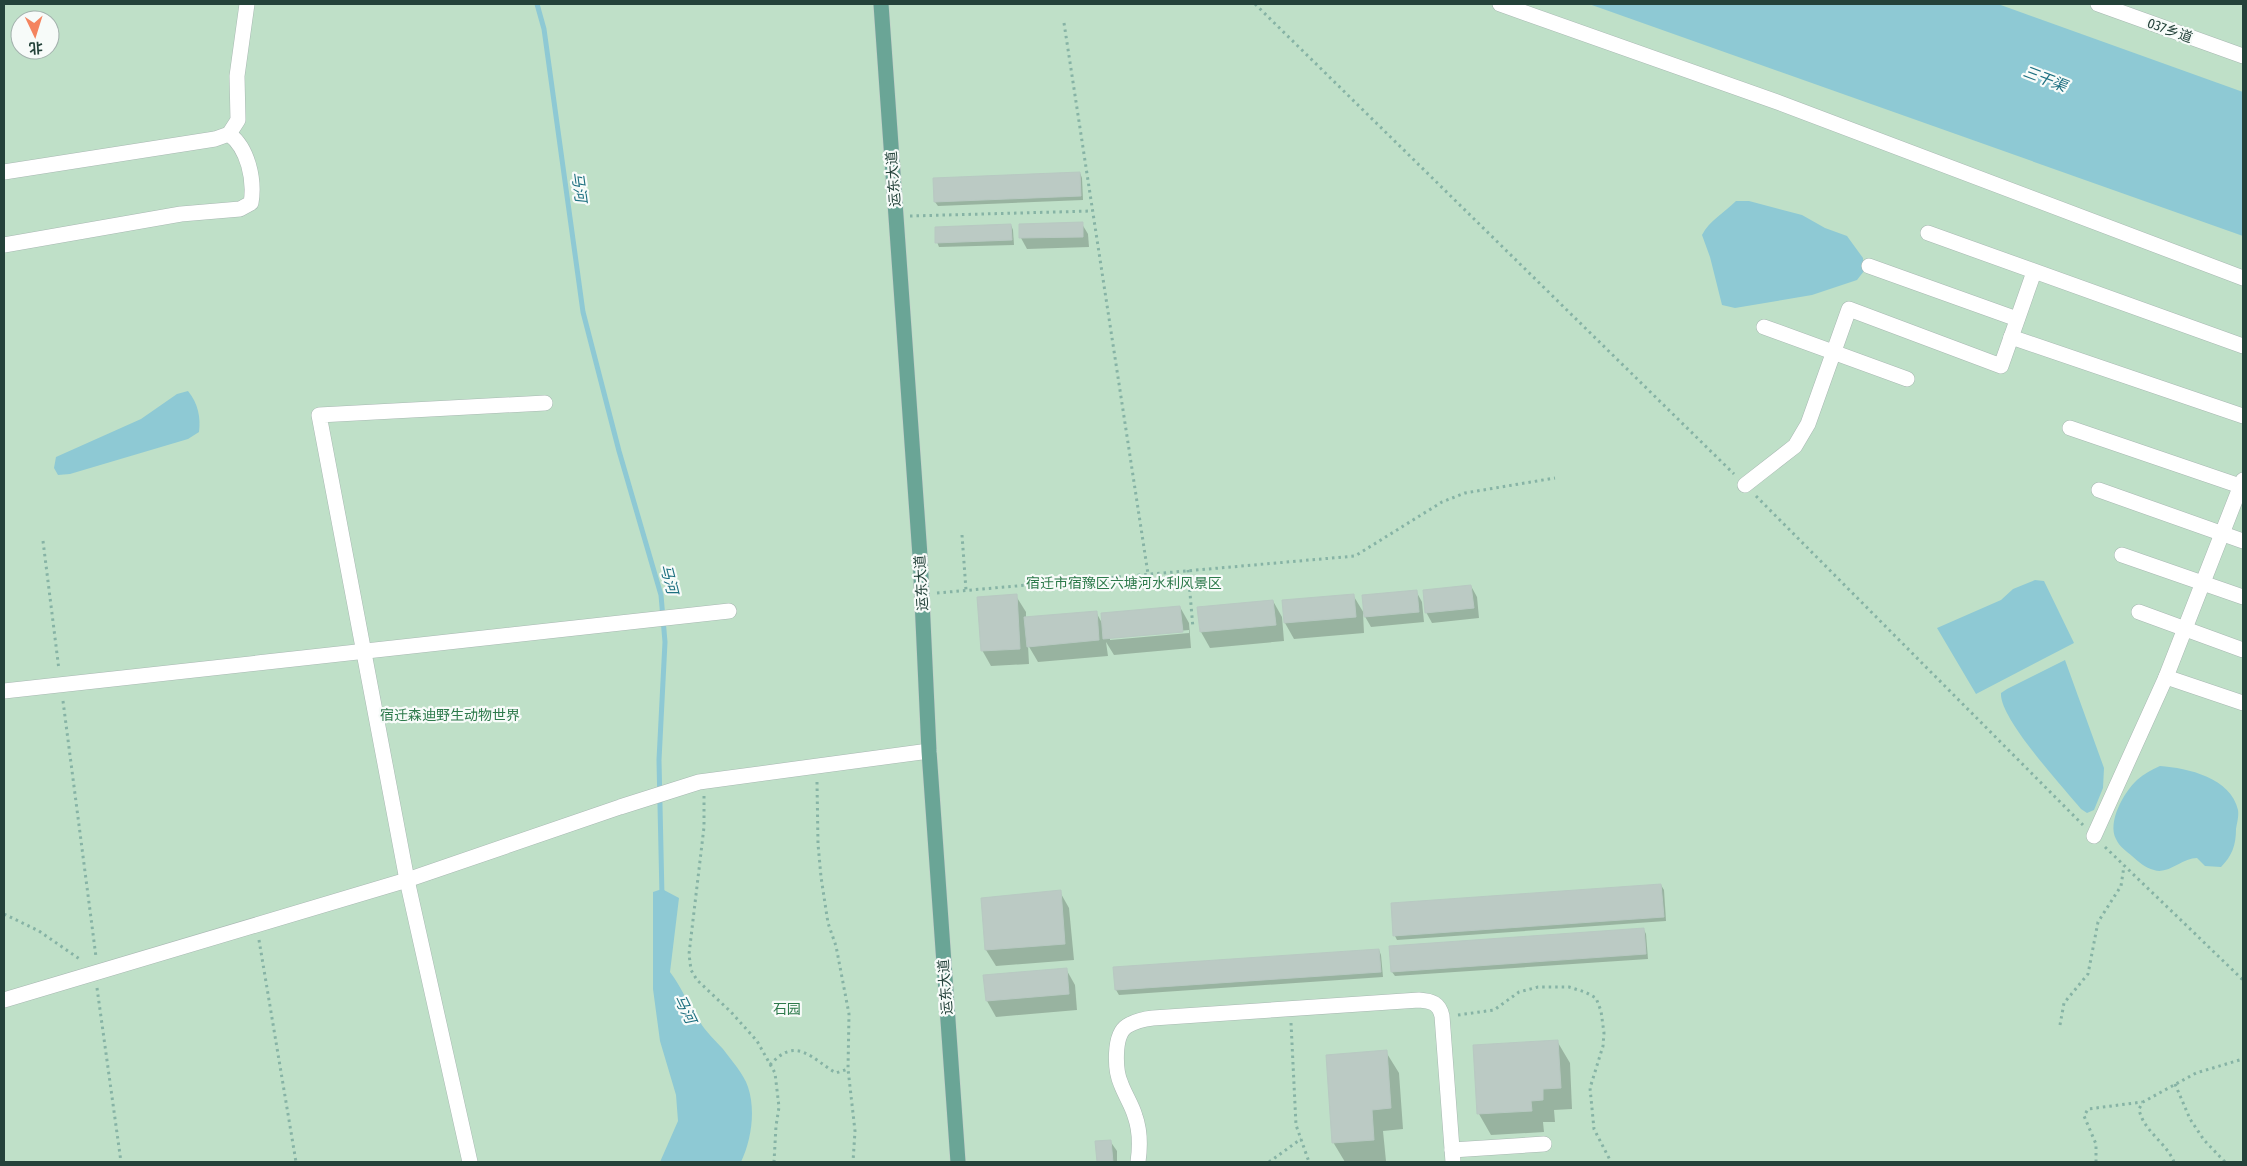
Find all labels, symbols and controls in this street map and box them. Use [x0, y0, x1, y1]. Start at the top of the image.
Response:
north arrow [10, 10, 60, 60]
street label: 037乡道 [2145, 14, 2195, 47]
text: 北 [28, 39, 43, 56]
water label: 三干渠 [2021, 63, 2071, 96]
street label: 运东大道 [883, 150, 904, 207]
water label: 马河 [568, 171, 590, 206]
street label: 运东大道 [912, 555, 931, 611]
water label: 马河 [657, 562, 682, 599]
park label: 宿迁市宿豫区六塘河水利风景区 [1026, 575, 1222, 592]
park label: 宿迁森迪野生动物世界 [380, 707, 520, 724]
street label: 运东大道 [935, 958, 956, 1015]
water label: 马河 [670, 992, 701, 1029]
park label: 石园 [773, 1001, 801, 1018]

